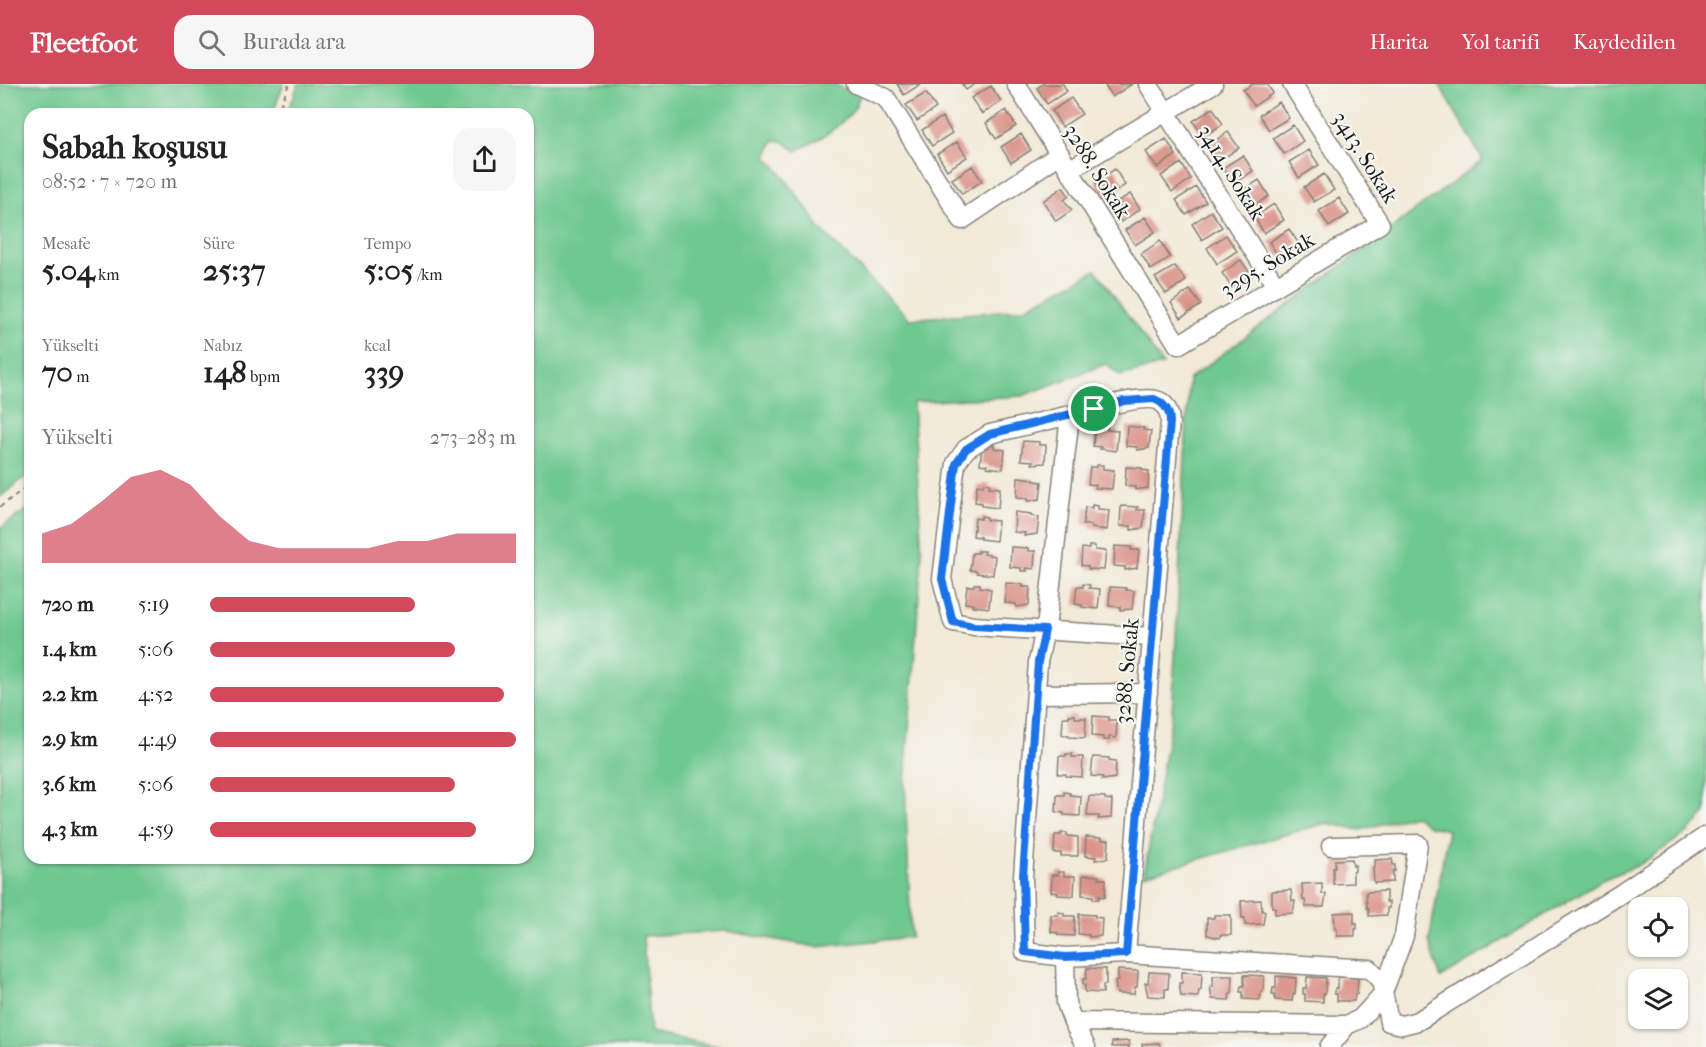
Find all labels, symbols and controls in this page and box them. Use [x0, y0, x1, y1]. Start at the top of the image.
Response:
search box [174, 15, 594, 69]
text: Fleetfoot [30, 26, 138, 59]
icon: search [195, 26, 228, 59]
text: Burada ara [243, 29, 345, 55]
text: Harita [1370, 30, 1428, 54]
text: Yol tarifi [1461, 30, 1540, 54]
text: Kaydedilen [1573, 30, 1676, 54]
street label: 3413. Sokak [1327, 107, 1404, 209]
street label: 3288. Sokak [1058, 119, 1137, 224]
street label: 3414. Sokak [1192, 120, 1271, 226]
text: Sabah koşusu [42, 128, 227, 167]
button: share [453, 128, 516, 191]
text: 08:52 · 7 × 720 m [42, 170, 177, 193]
street label: 3295. Sokak [1216, 226, 1320, 303]
text: Mesafe [42, 234, 91, 253]
text: Süre [203, 234, 235, 253]
text: Tempo [364, 234, 411, 253]
text: 5.04 [42, 253, 95, 288]
text: 25:37 [203, 253, 265, 288]
text: 5:05 [364, 253, 414, 288]
text: km [95, 265, 120, 284]
text: /km [414, 265, 443, 284]
text: Yükselti [42, 336, 99, 355]
text: Nabız [203, 336, 242, 355]
text: kcal [364, 336, 391, 355]
text: 70 [42, 355, 73, 390]
text: 148 [203, 355, 247, 390]
text: 339 [364, 355, 404, 390]
text: m [73, 367, 90, 386]
text: bpm [247, 367, 280, 386]
pin [1068, 383, 1119, 434]
icon: arrive [1077, 392, 1110, 425]
text: Yükselti [42, 426, 113, 449]
text: 273–283 m [430, 426, 516, 449]
text: 720 m [42, 593, 94, 616]
text: 5:19 [138, 593, 169, 616]
street label: 3288. Sokak [1109, 616, 1145, 725]
text: 1.4 km [42, 638, 97, 661]
text: 5:06 [138, 638, 173, 661]
text: 2.2 km [42, 683, 98, 706]
text: 4:52 [138, 683, 174, 706]
text: 2.9 km [42, 728, 98, 751]
text: 4:49 [138, 728, 177, 751]
text: 3.6 km [42, 773, 96, 796]
text: 5:06 [138, 773, 173, 796]
text: 4.3 km [42, 818, 98, 841]
text: 4:59 [138, 818, 174, 841]
map controls [1628, 897, 1688, 1029]
button: locate [1628, 897, 1688, 957]
button: layers [1628, 969, 1688, 1029]

